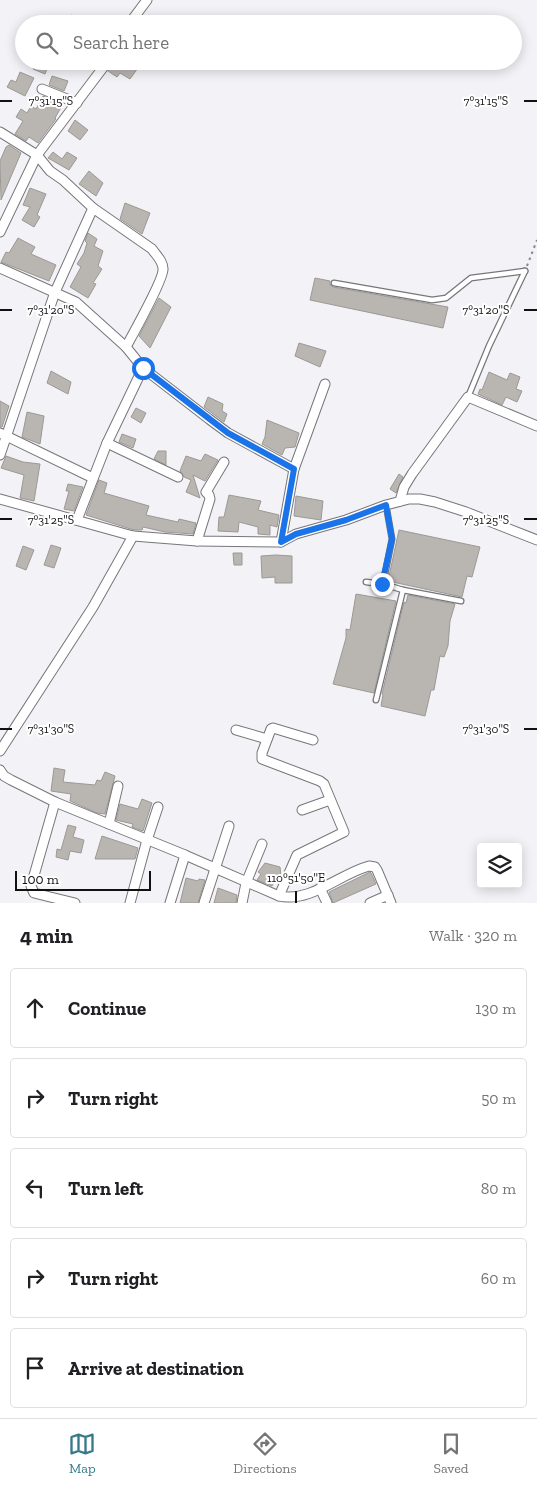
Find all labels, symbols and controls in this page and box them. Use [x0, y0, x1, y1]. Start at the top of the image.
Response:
search box [15, 15, 522, 70]
icon: search [33, 29, 61, 57]
text: Search here [73, 31, 169, 54]
text: 7°31'15"S [29, 94, 73, 108]
text: 7°31'15"S [464, 94, 508, 108]
text: 7°31'20"S [28, 303, 74, 317]
text: 7°31'20"S [463, 303, 509, 317]
route start [132, 357, 155, 380]
text: 7°31'25"S [28, 513, 74, 527]
text: 7°31'25"S [463, 513, 509, 527]
route end [371, 573, 394, 596]
text: 7°31'30"S [28, 722, 74, 736]
text: 7°31'30"S [463, 722, 509, 736]
map controls [477, 843, 522, 888]
button: layers [477, 843, 522, 888]
scale bar [15, 868, 151, 891]
text: 100 m [22, 871, 59, 888]
text: 110°51'50"E [267, 871, 325, 885]
text: 4 min [20, 923, 73, 948]
text: Walk · 320 m [429, 926, 517, 945]
icon: ahead [21, 994, 49, 1022]
text: Continue [68, 997, 146, 1020]
text: 130 m [475, 999, 516, 1018]
icon: right [21, 1084, 49, 1112]
text: Turn right [68, 1087, 158, 1110]
text: 50 m [481, 1089, 516, 1108]
icon: left [21, 1174, 49, 1202]
text: Turn left [68, 1177, 143, 1200]
text: 80 m [481, 1179, 516, 1198]
icon: right [21, 1264, 49, 1292]
text: Turn right [68, 1267, 158, 1290]
text: 60 m [481, 1269, 516, 1288]
icon: arrive [21, 1354, 49, 1382]
text: Arrive at destination [68, 1357, 244, 1380]
tab: Map [68, 1430, 96, 1477]
tab: Directions [233, 1430, 297, 1477]
tab: Saved [433, 1430, 469, 1477]

